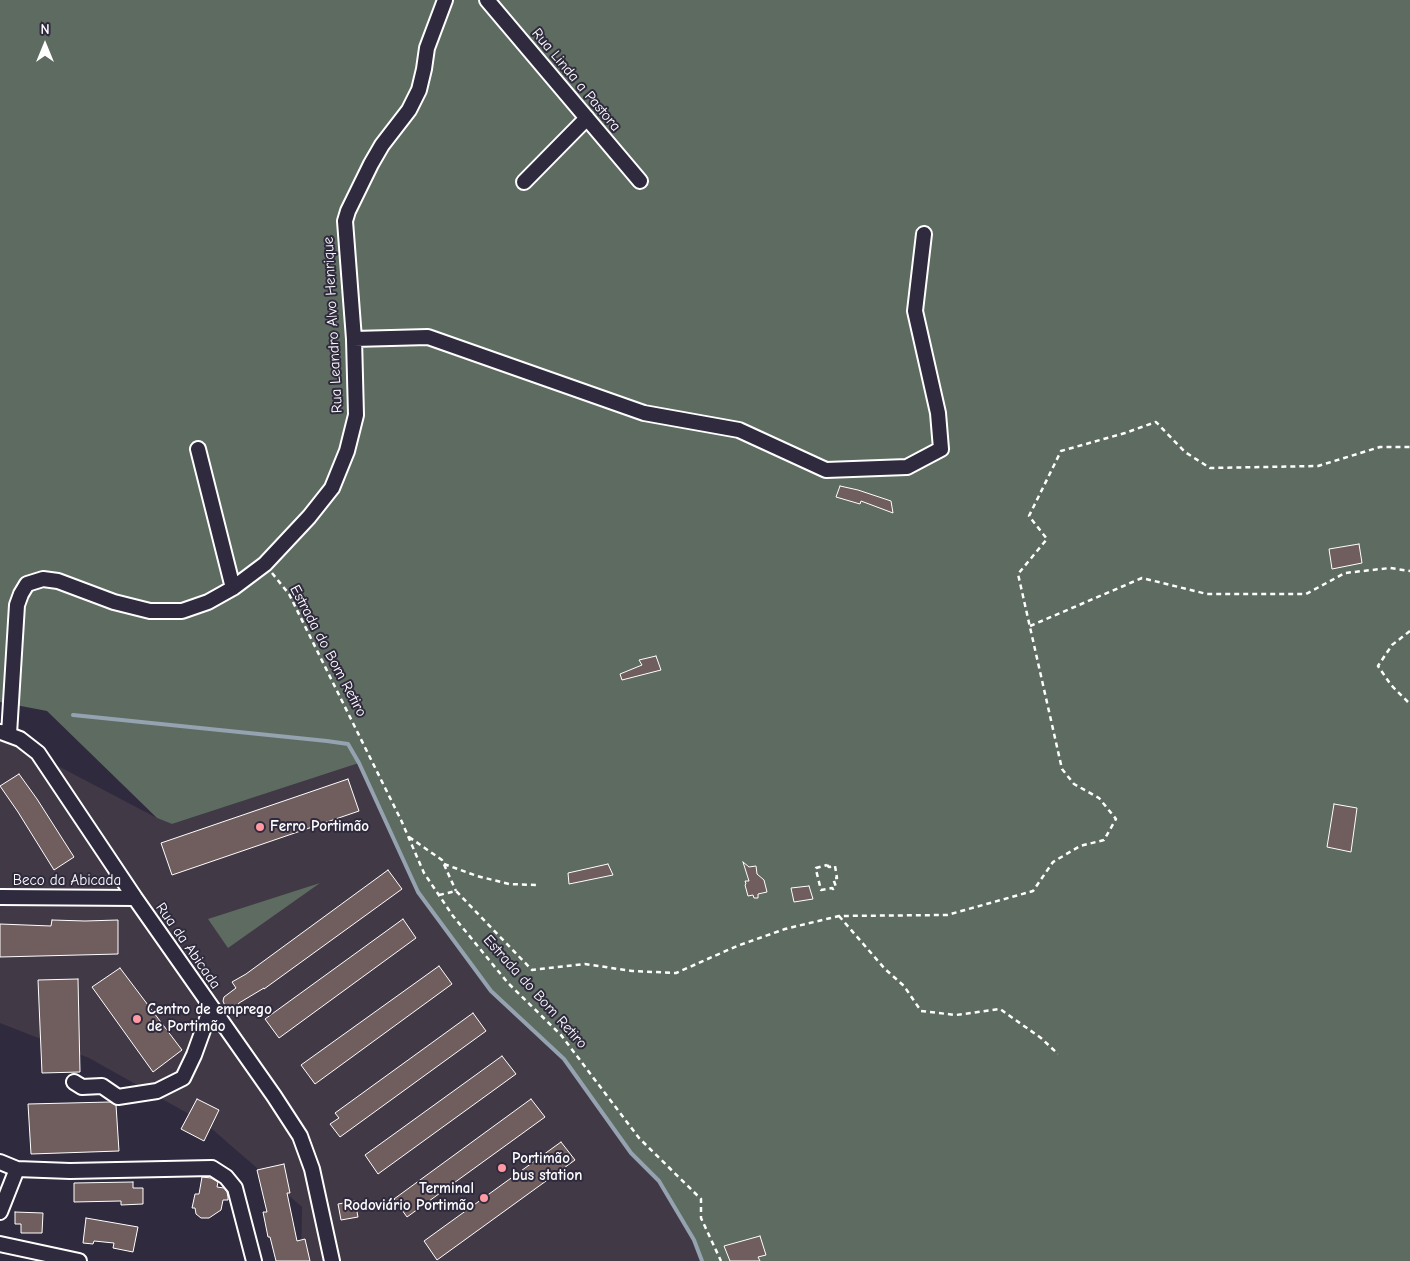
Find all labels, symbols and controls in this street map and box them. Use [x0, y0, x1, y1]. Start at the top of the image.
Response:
north arrow [20, 20, 70, 70]
text: N [40, 21, 50, 38]
street label: Rua Linda a Pastora [528, 25, 624, 135]
street label: Rua Leandro Alvo Henrique [319, 236, 347, 414]
street label: Estrada do Bom Retiro [286, 582, 370, 720]
place label: Ferro Portimão [270, 818, 369, 836]
marker: Ferro Portimão [254, 821, 266, 833]
street label: Beco da Abicada [13, 872, 121, 890]
street label: Rua da Abicada [152, 900, 224, 992]
street label: Estrada do Bom Retiro [479, 931, 591, 1053]
place label: Centro de emprego de Portimão [147, 1001, 272, 1036]
marker: Centro de emprego de Portimão [131, 1013, 143, 1025]
place label: Portimão bus station [512, 1150, 582, 1185]
marker: Portimão bus station [496, 1162, 508, 1174]
place label: Terminal Rodoviário Portimão [344, 1180, 474, 1215]
marker: Terminal Rodoviário Portimão [478, 1192, 490, 1204]

